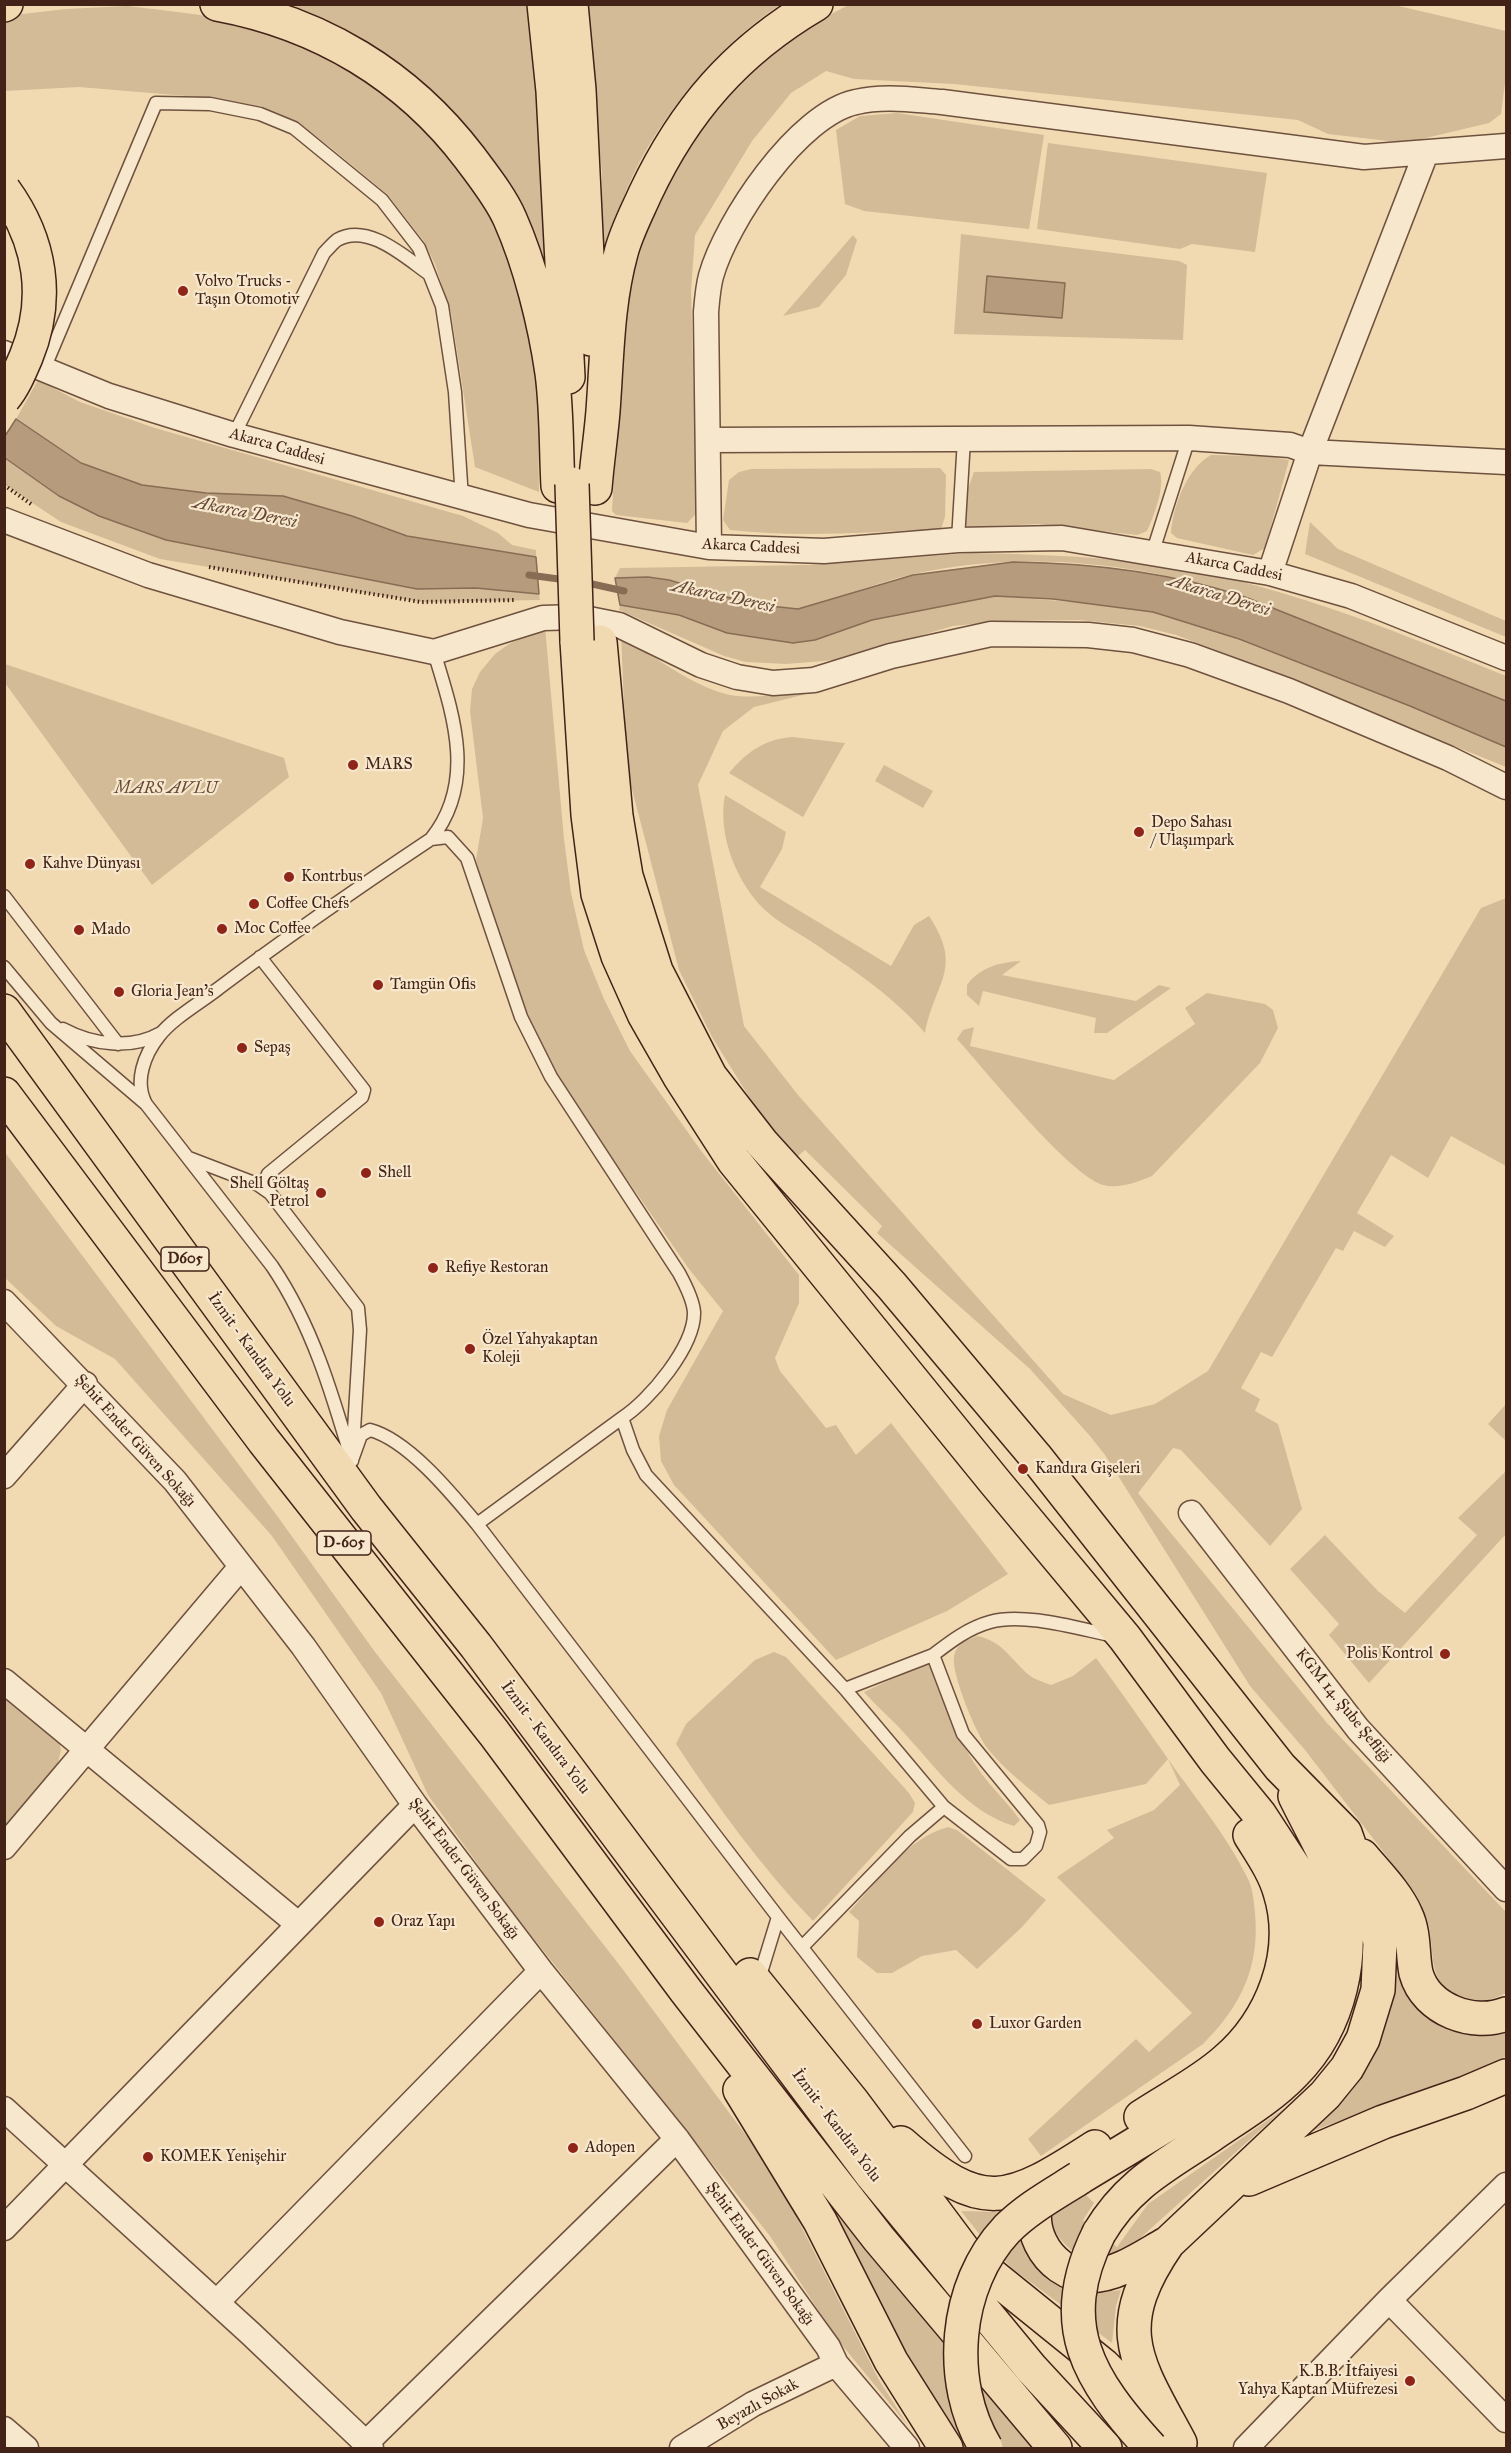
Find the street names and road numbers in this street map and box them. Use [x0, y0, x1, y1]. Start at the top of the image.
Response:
street label: Akarca Caddesi [227, 424, 327, 470]
street label: Akarca Caddesi [701, 535, 801, 559]
street label: Akarca Caddesi [1184, 548, 1284, 586]
road number: D605 [161, 1247, 209, 1271]
street label: İzmit - Kandıra Yolu [203, 1289, 299, 1411]
street label: Şehit Ender Güven Sokağı [70, 1371, 200, 1511]
road number: D-605 [317, 1531, 371, 1555]
street label: KGM 14. Şube Şefliği [1291, 1645, 1395, 1767]
street label: İzmit - Kandıra Yolu [496, 1678, 594, 1798]
street label: Şehit Ender Güven Sokağı [405, 1794, 523, 1944]
street label: İzmit - Kandıra Yolu [787, 2066, 885, 2186]
street label: Şehit Ender Güven Sokağı [702, 2179, 818, 2329]
street label: Beyazlı Sokak [714, 2375, 802, 2435]

